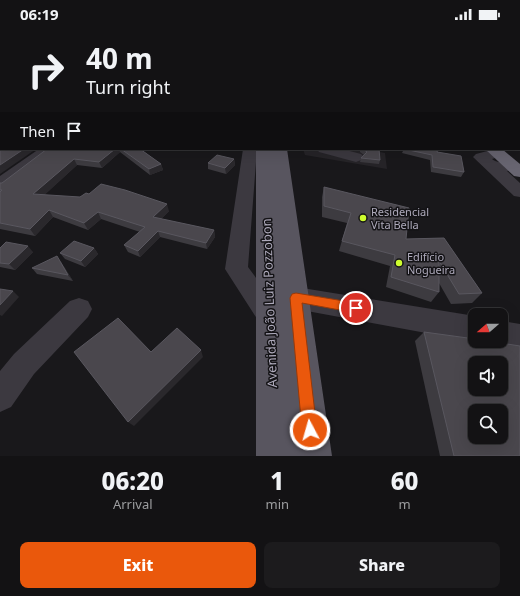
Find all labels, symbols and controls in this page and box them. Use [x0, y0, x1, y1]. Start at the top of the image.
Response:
text: 06:19 [20, 4, 59, 24]
text: 40 m [86, 39, 153, 77]
icon: right [20, 44, 72, 96]
text: Turn right [86, 75, 170, 99]
icon: arrive [63, 120, 85, 142]
text: Then [20, 121, 55, 141]
place label: Residencial Vita Bella [371, 204, 429, 232]
marker: Residencial Vita Bella [358, 213, 368, 223]
street label: Avenida João Luiz Pozzobon [257, 218, 281, 388]
place label: Edifício Nogueira [407, 249, 455, 277]
marker: Edifício Nogueira [394, 258, 404, 268]
pin [339, 291, 373, 325]
icon: arrive [345, 297, 367, 319]
north arrow [468, 308, 508, 348]
map controls [468, 308, 508, 444]
button: sound [468, 356, 508, 396]
button: search [468, 404, 508, 444]
position arrow [289, 409, 331, 451]
text: 06:20 [102, 464, 164, 497]
text: 1 [270, 464, 284, 497]
text: 60 [391, 464, 418, 497]
text: Arrival [113, 495, 153, 513]
text: min [266, 495, 289, 513]
text: m [398, 495, 411, 513]
button: Exit [20, 542, 256, 588]
button: Share [264, 542, 500, 588]

